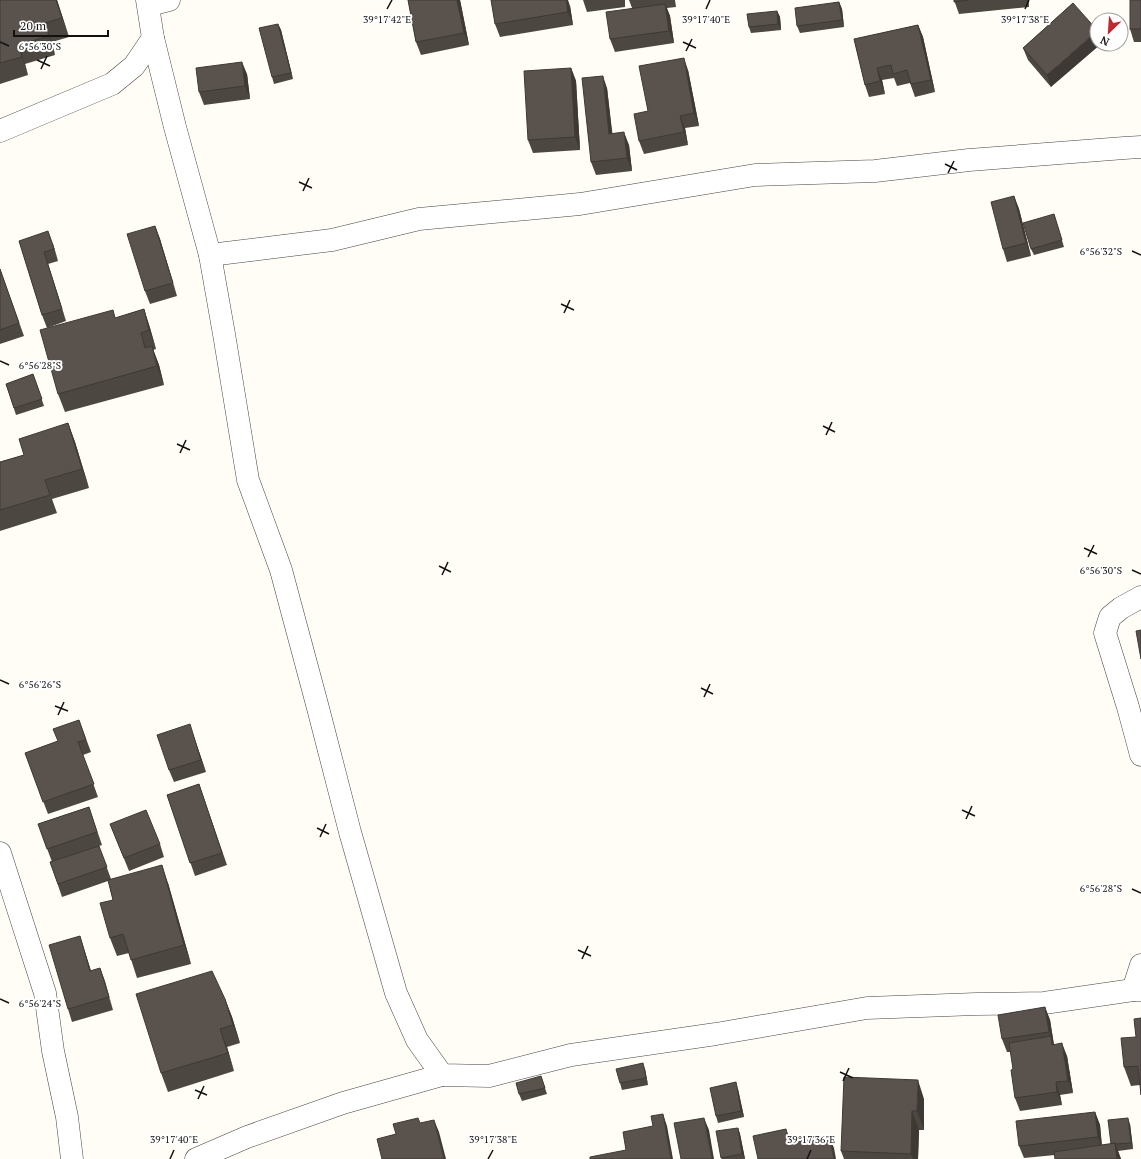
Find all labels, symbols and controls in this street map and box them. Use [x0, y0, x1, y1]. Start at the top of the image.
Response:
scale bar [14, 12, 108, 38]
north arrow [1089, 12, 1129, 52]
text: 39°17'42"E [363, 13, 411, 26]
text: 39°17'40"E [682, 13, 730, 26]
text: 39°17'38"E [1001, 13, 1049, 26]
text: 20 m [20, 18, 47, 33]
text: N [1097, 33, 1112, 49]
text: 6°56'30"S [19, 40, 61, 53]
text: 6°56'32"S [1080, 245, 1122, 258]
text: 6°56'28"S [19, 359, 61, 372]
text: 6°56'30"S [1080, 564, 1122, 577]
text: 6°56'26"S [19, 678, 61, 691]
text: 6°56'28"S [1080, 882, 1122, 895]
text: 6°56'24"S [19, 997, 61, 1010]
text: 39°17'40"E [150, 1133, 198, 1146]
text: 39°17'38"E [469, 1133, 517, 1146]
text: 39°17'36"E [787, 1133, 835, 1146]

